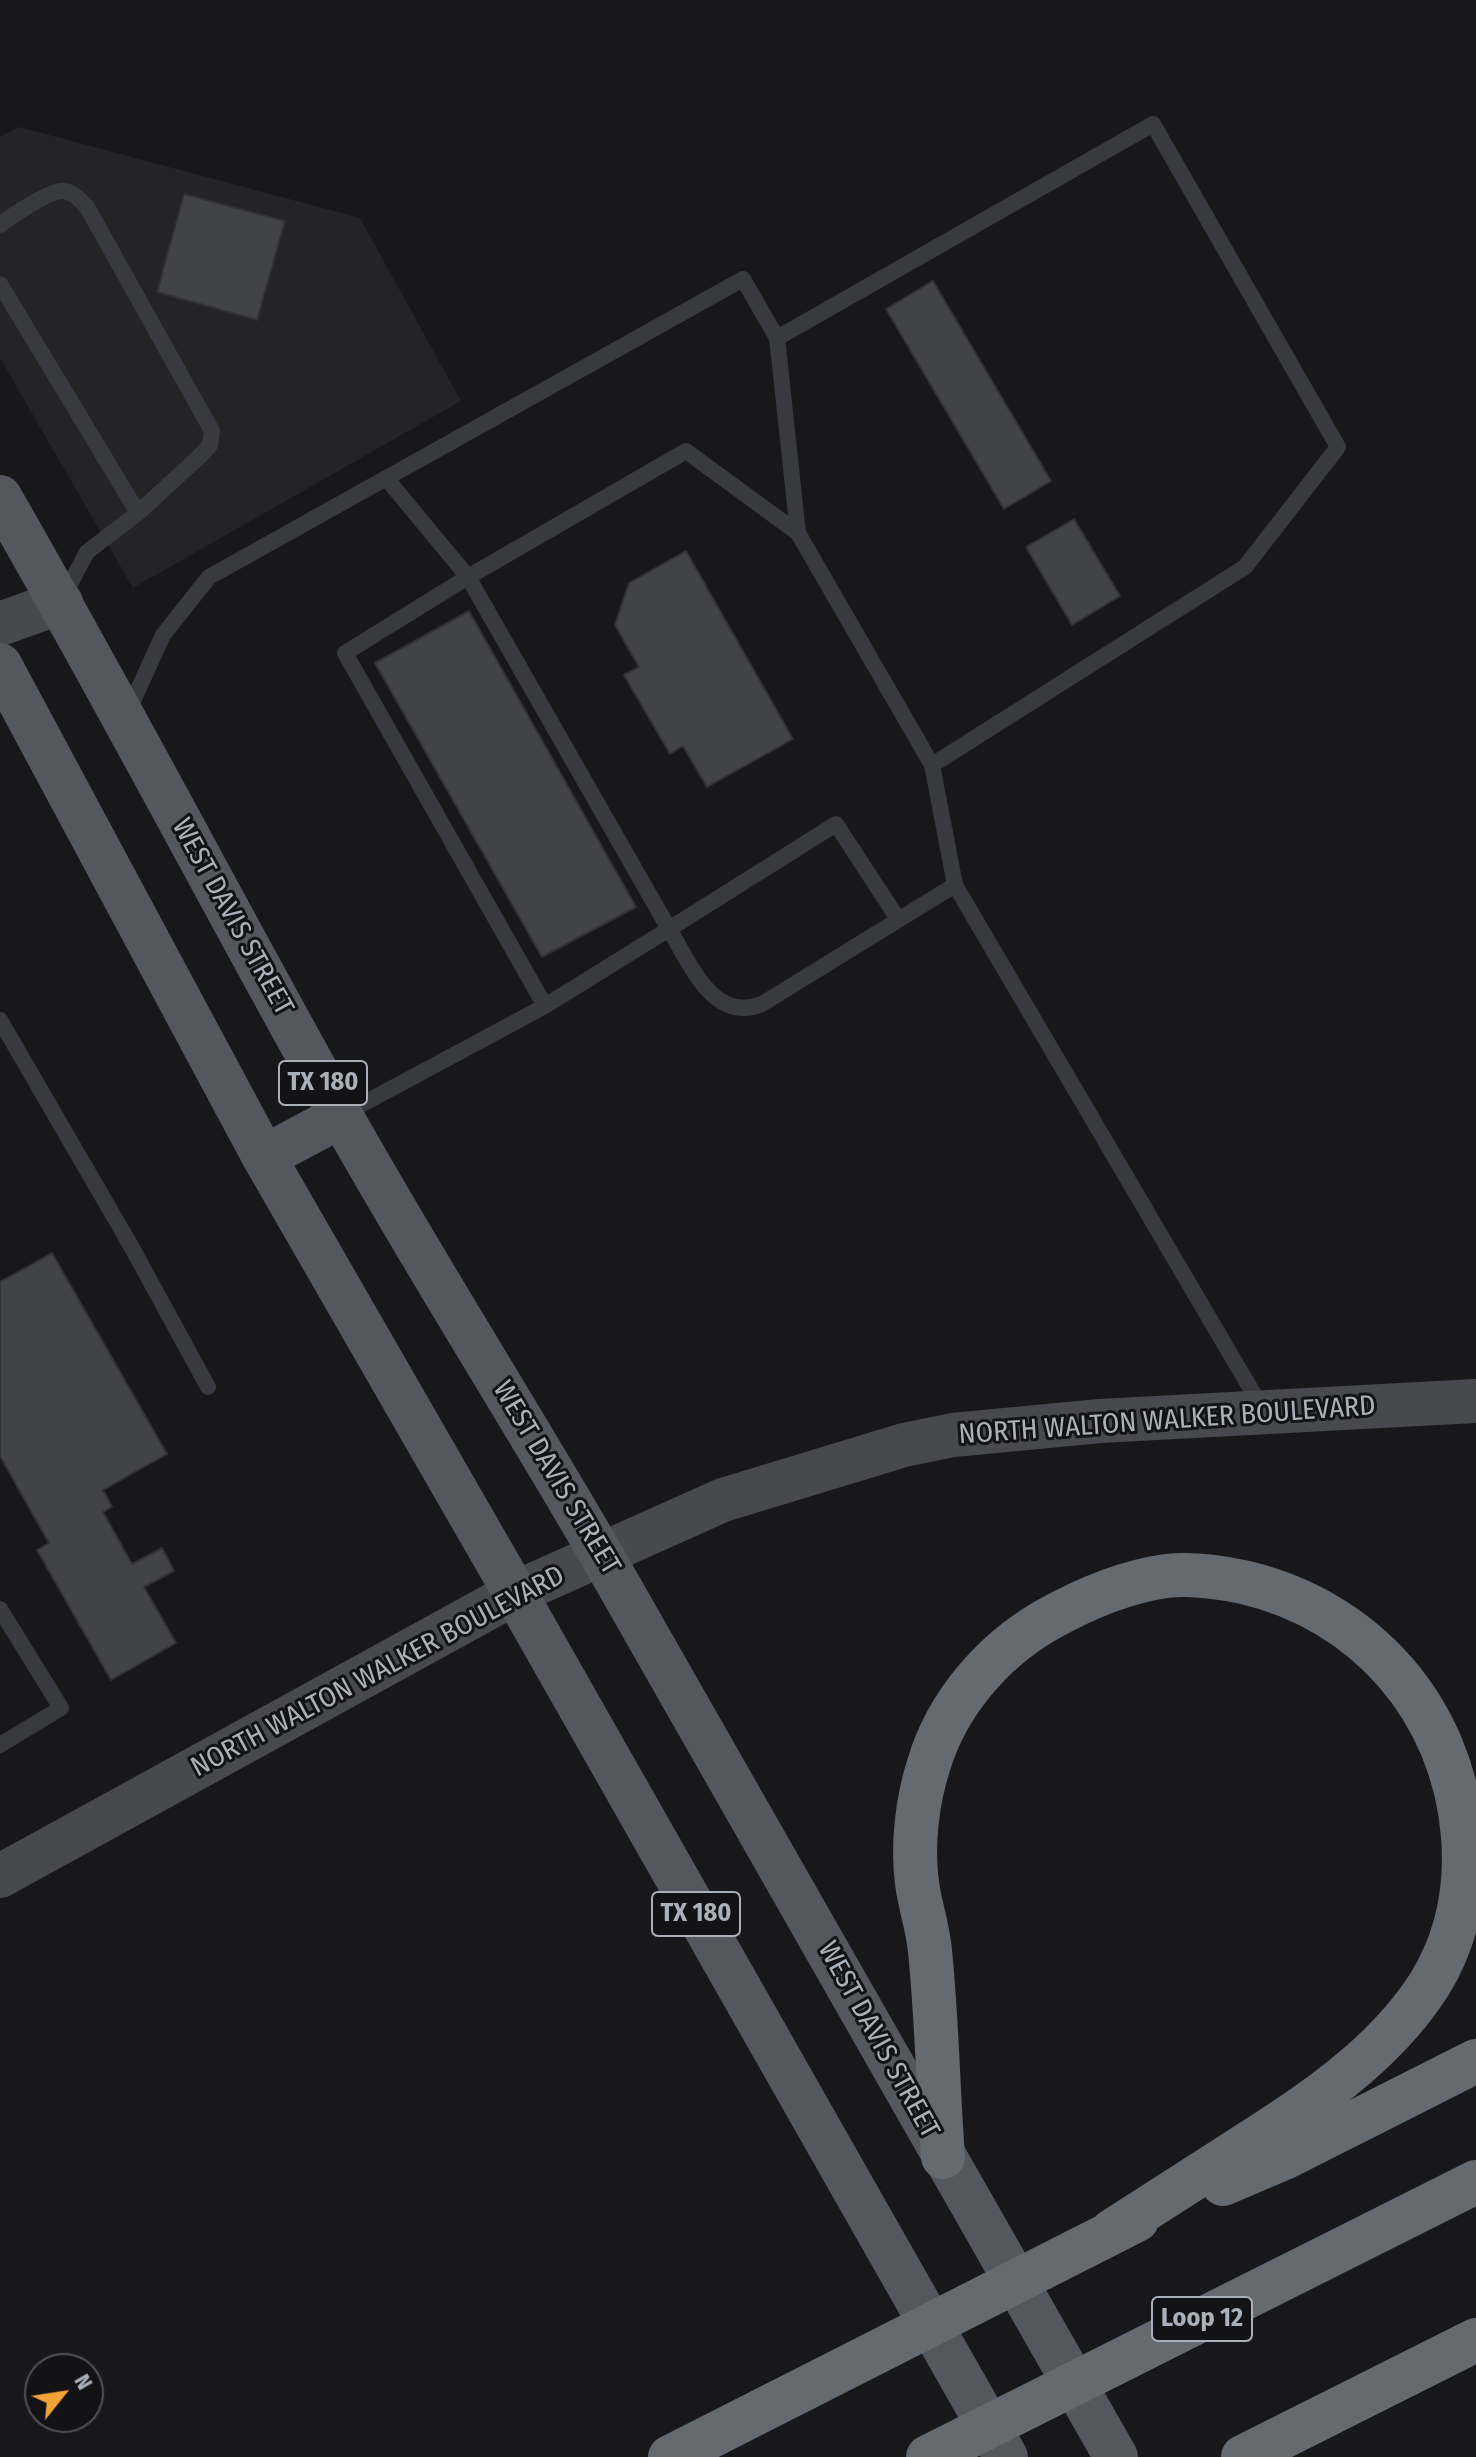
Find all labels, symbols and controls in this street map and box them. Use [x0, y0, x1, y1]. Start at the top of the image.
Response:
street label: WEST DAVIS STREET [164, 813, 300, 1021]
road number: TX 180 [279, 1061, 367, 1105]
street label: WEST DAVIS STREET [485, 1375, 627, 1581]
street label: NORTH WALTON WALKER BOULEVARD [958, 1390, 1376, 1452]
street label: NORTH WALTON WALKER BOULEVARD [186, 1559, 570, 1785]
road number: TX 180 [652, 1892, 740, 1936]
street label: WEST DAVIS STREET [810, 1936, 946, 2144]
road number: Loop 12 [1152, 2297, 1252, 2341]
north arrow [24, 2353, 104, 2433]
text: N [68, 2369, 98, 2394]

